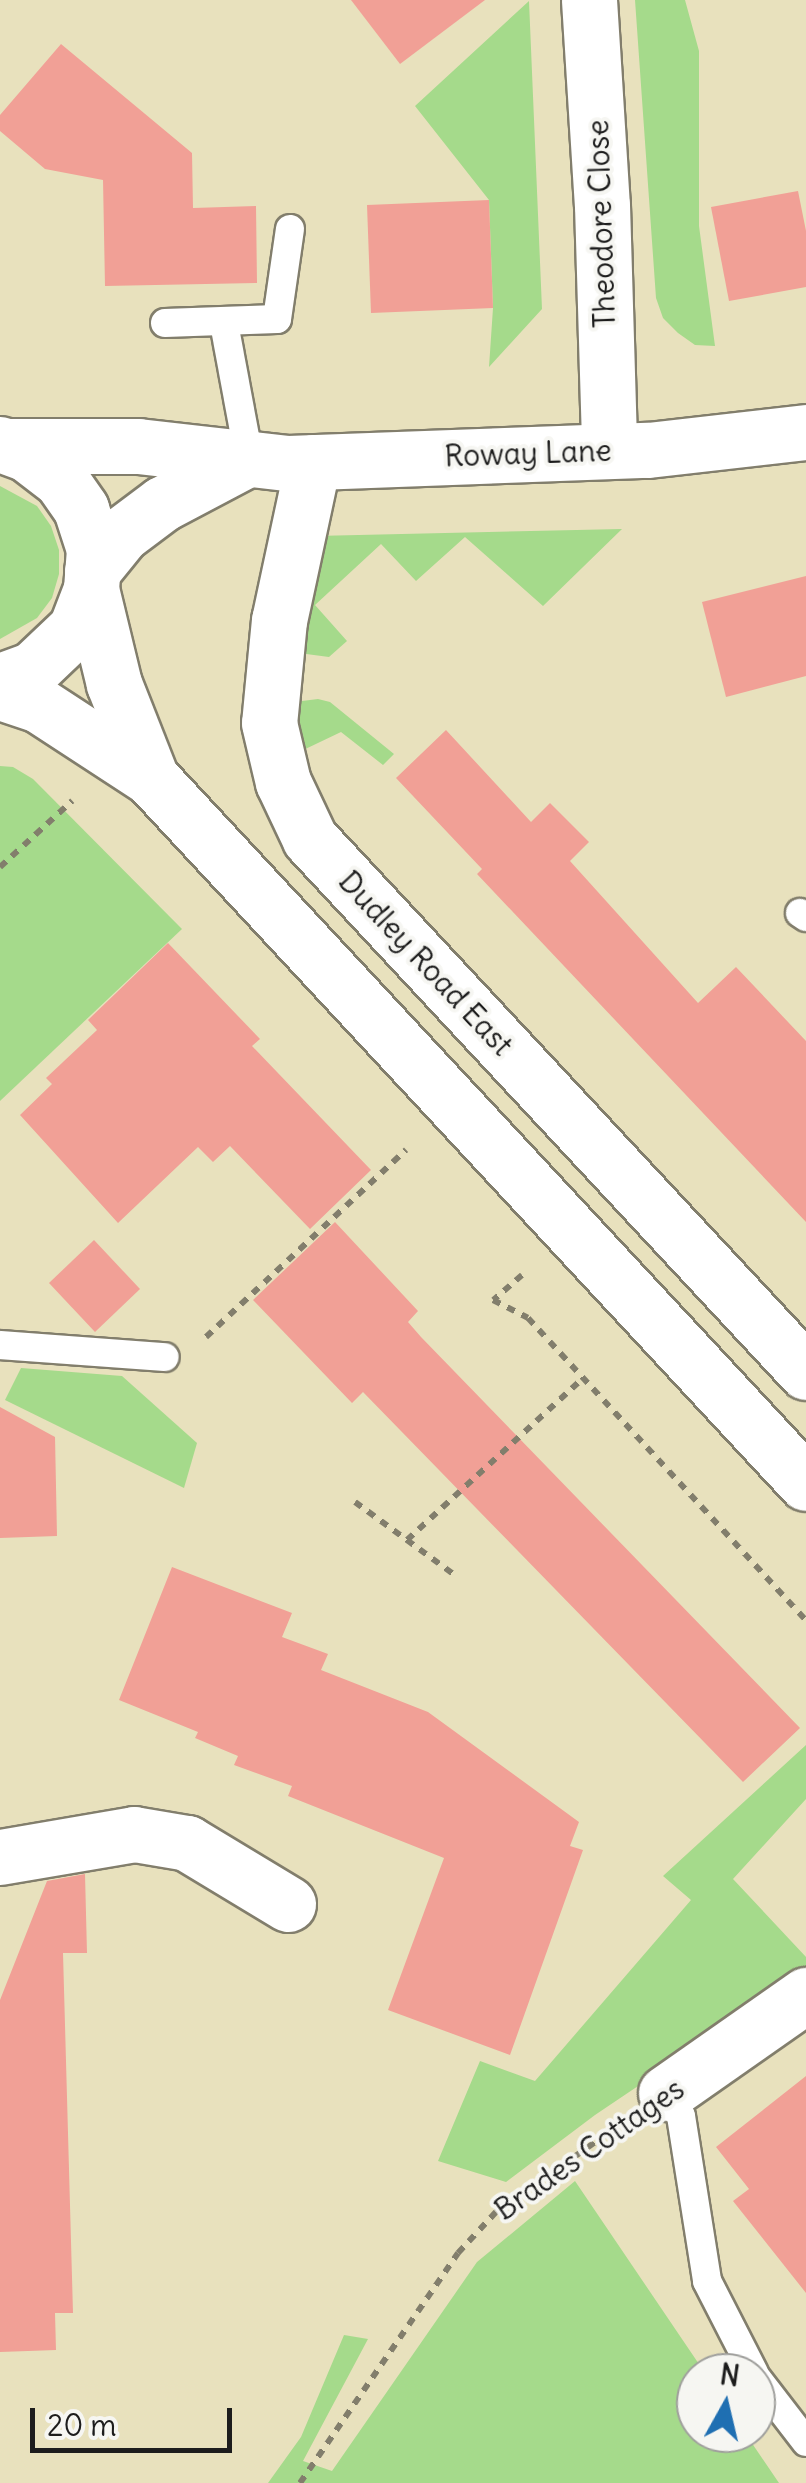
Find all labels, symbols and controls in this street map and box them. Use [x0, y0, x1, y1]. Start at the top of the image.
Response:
street label: Theodore Close [579, 119, 623, 329]
street label: Roway Lane [444, 432, 612, 474]
street label: Dudley Road East [331, 863, 521, 1063]
street label: Brades Cottages [487, 2070, 691, 2228]
north arrow [676, 2353, 776, 2453]
text: N [718, 2356, 742, 2394]
scale bar [35, 2388, 238, 2450]
text: 20 m [47, 2406, 117, 2444]

